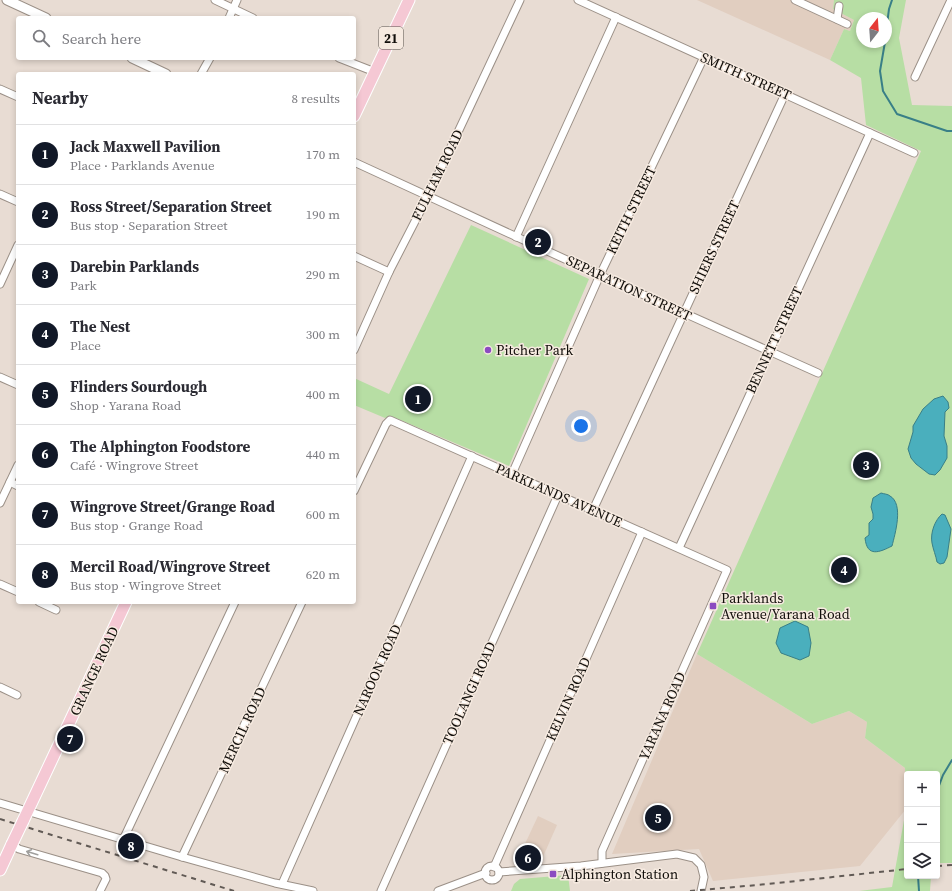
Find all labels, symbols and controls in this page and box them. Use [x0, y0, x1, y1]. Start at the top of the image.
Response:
north arrow [856, 12, 892, 48]
search box [16, 16, 356, 60]
icon: search [30, 27, 52, 49]
road number: 21 [379, 27, 403, 49]
text: Search here [62, 28, 141, 49]
street label: SMITH STREET [697, 47, 795, 105]
text: Nearby [32, 86, 88, 110]
text: 8 results [292, 90, 340, 107]
street label: FULHAM ROAD [406, 126, 468, 224]
text: Jack Maxwell Pavilion [70, 136, 221, 157]
text: 1 [41, 146, 49, 163]
text: 170 m [306, 146, 340, 163]
text: Place · Parklands Avenue [70, 157, 215, 174]
street label: KEITH STREET [601, 162, 661, 257]
text: Ross Street/Separation Street [70, 196, 272, 217]
street label: SHIERS STREET [684, 196, 745, 297]
text: 2 [41, 206, 49, 223]
text: 190 m [306, 206, 340, 223]
text: Bus stop · Separation Street [70, 217, 228, 234]
pin: 2 [525, 227, 551, 257]
street label: SEPARATION STREET [563, 250, 695, 326]
text: Darebin Parklands [70, 256, 199, 277]
text: 3 [41, 266, 49, 283]
text: 290 m [306, 266, 340, 283]
text: Park [70, 277, 97, 294]
street label: BENNETT STREET [740, 283, 808, 397]
text: The Nest [70, 316, 130, 337]
text: 4 [41, 326, 49, 343]
text: 300 m [306, 326, 340, 343]
text: Place [70, 337, 101, 354]
place label: Pitcher Park [496, 340, 574, 360]
marker: Pitcher Park [483, 345, 493, 355]
text: Flinders Sourdough [70, 376, 207, 397]
pin: 1 [405, 384, 431, 414]
text: 5 [41, 386, 49, 403]
text: 400 m [306, 386, 340, 403]
text: Shop · Yarana Road [70, 397, 181, 414]
your location [571, 416, 591, 436]
text: The Alphington Foodstore [70, 436, 250, 457]
text: 6 [41, 446, 49, 463]
text: 440 m [306, 446, 340, 463]
pin: 3 [853, 450, 879, 480]
text: Café · Wingrove Street [70, 457, 198, 474]
street label: PARKLANDS AVENUE [492, 458, 626, 532]
text: Wingrove Street/Grange Road [70, 496, 275, 517]
text: 7 [41, 506, 49, 523]
text: 600 m [306, 506, 340, 523]
text: Bus stop · Grange Road [70, 517, 203, 534]
pin: 4 [831, 555, 857, 585]
text: Mercil Road/Wingrove Street [70, 556, 270, 577]
text: 8 [41, 566, 49, 583]
text: 620 m [306, 566, 340, 583]
text: Bus stop · Wingrove Street [70, 577, 221, 594]
place label: Parklands Avenue/Yarana Road [721, 588, 850, 624]
marker: Parklands Avenue/Yarana Road [708, 601, 718, 611]
street label: NAROON ROAD [348, 621, 406, 719]
street label: GRANGE ROAD [65, 623, 123, 719]
street label: TOOLANGI ROAD [437, 638, 501, 748]
street label: KELVIN ROAD [541, 654, 595, 744]
street label: YARANA ROAD [634, 669, 690, 763]
street label: MERCIL ROAD [213, 684, 271, 776]
pin: 7 [57, 724, 83, 754]
map controls [904, 771, 940, 879]
button: + [904, 771, 940, 807]
pin: 5 [645, 803, 671, 833]
button: − [904, 807, 940, 843]
pin: 8 [118, 831, 144, 861]
pin: 6 [515, 843, 541, 873]
button: layers [904, 843, 940, 879]
one-way arrow [25, 849, 38, 856]
place label: Alphington Station [561, 864, 679, 884]
marker: Alphington Station [548, 869, 558, 879]

